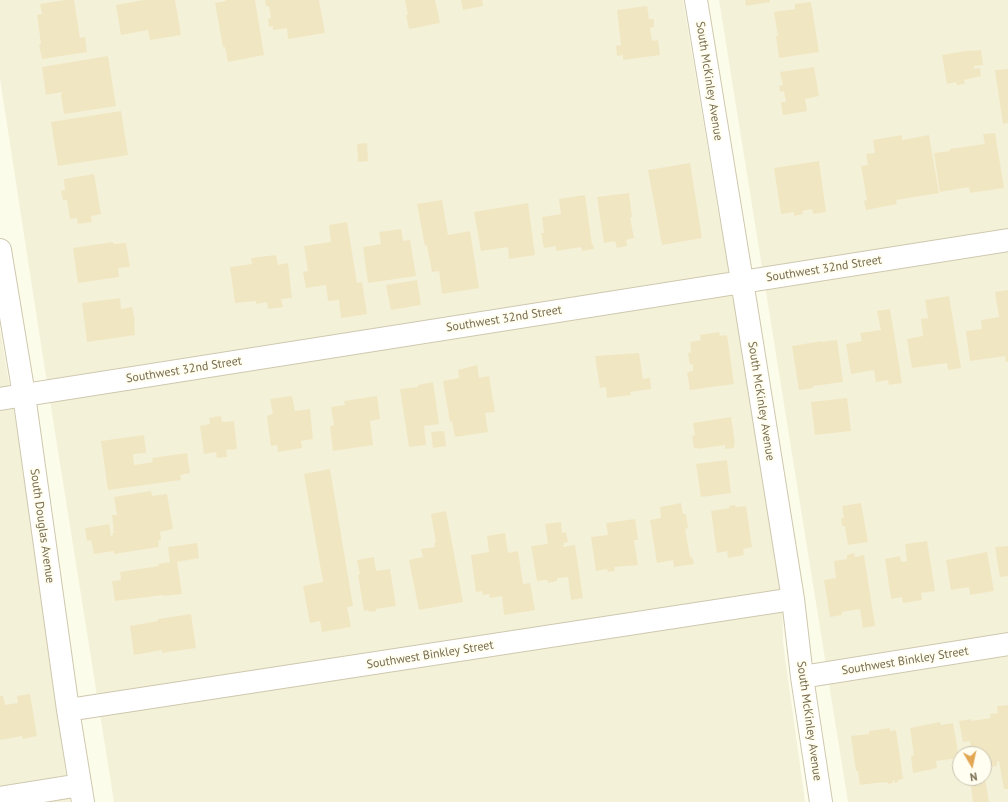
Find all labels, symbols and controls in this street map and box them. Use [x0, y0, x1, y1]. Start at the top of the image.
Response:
street label: South McKinley Avenue [692, 20, 726, 142]
street label: Southwest 32nd Street [765, 253, 883, 285]
street label: Southwest 32nd Street [445, 303, 563, 335]
street label: South McKinley Avenue [744, 340, 778, 462]
street label: Southwest 32nd Street [125, 354, 243, 386]
street label: South Douglas Avenue [27, 468, 57, 584]
street label: Southwest Binkley Street [365, 638, 495, 672]
street label: Southwest Binkley Street [840, 644, 970, 678]
street label: South McKinley Avenue [793, 660, 825, 782]
north arrow [952, 746, 992, 786]
text: N [969, 769, 978, 784]

